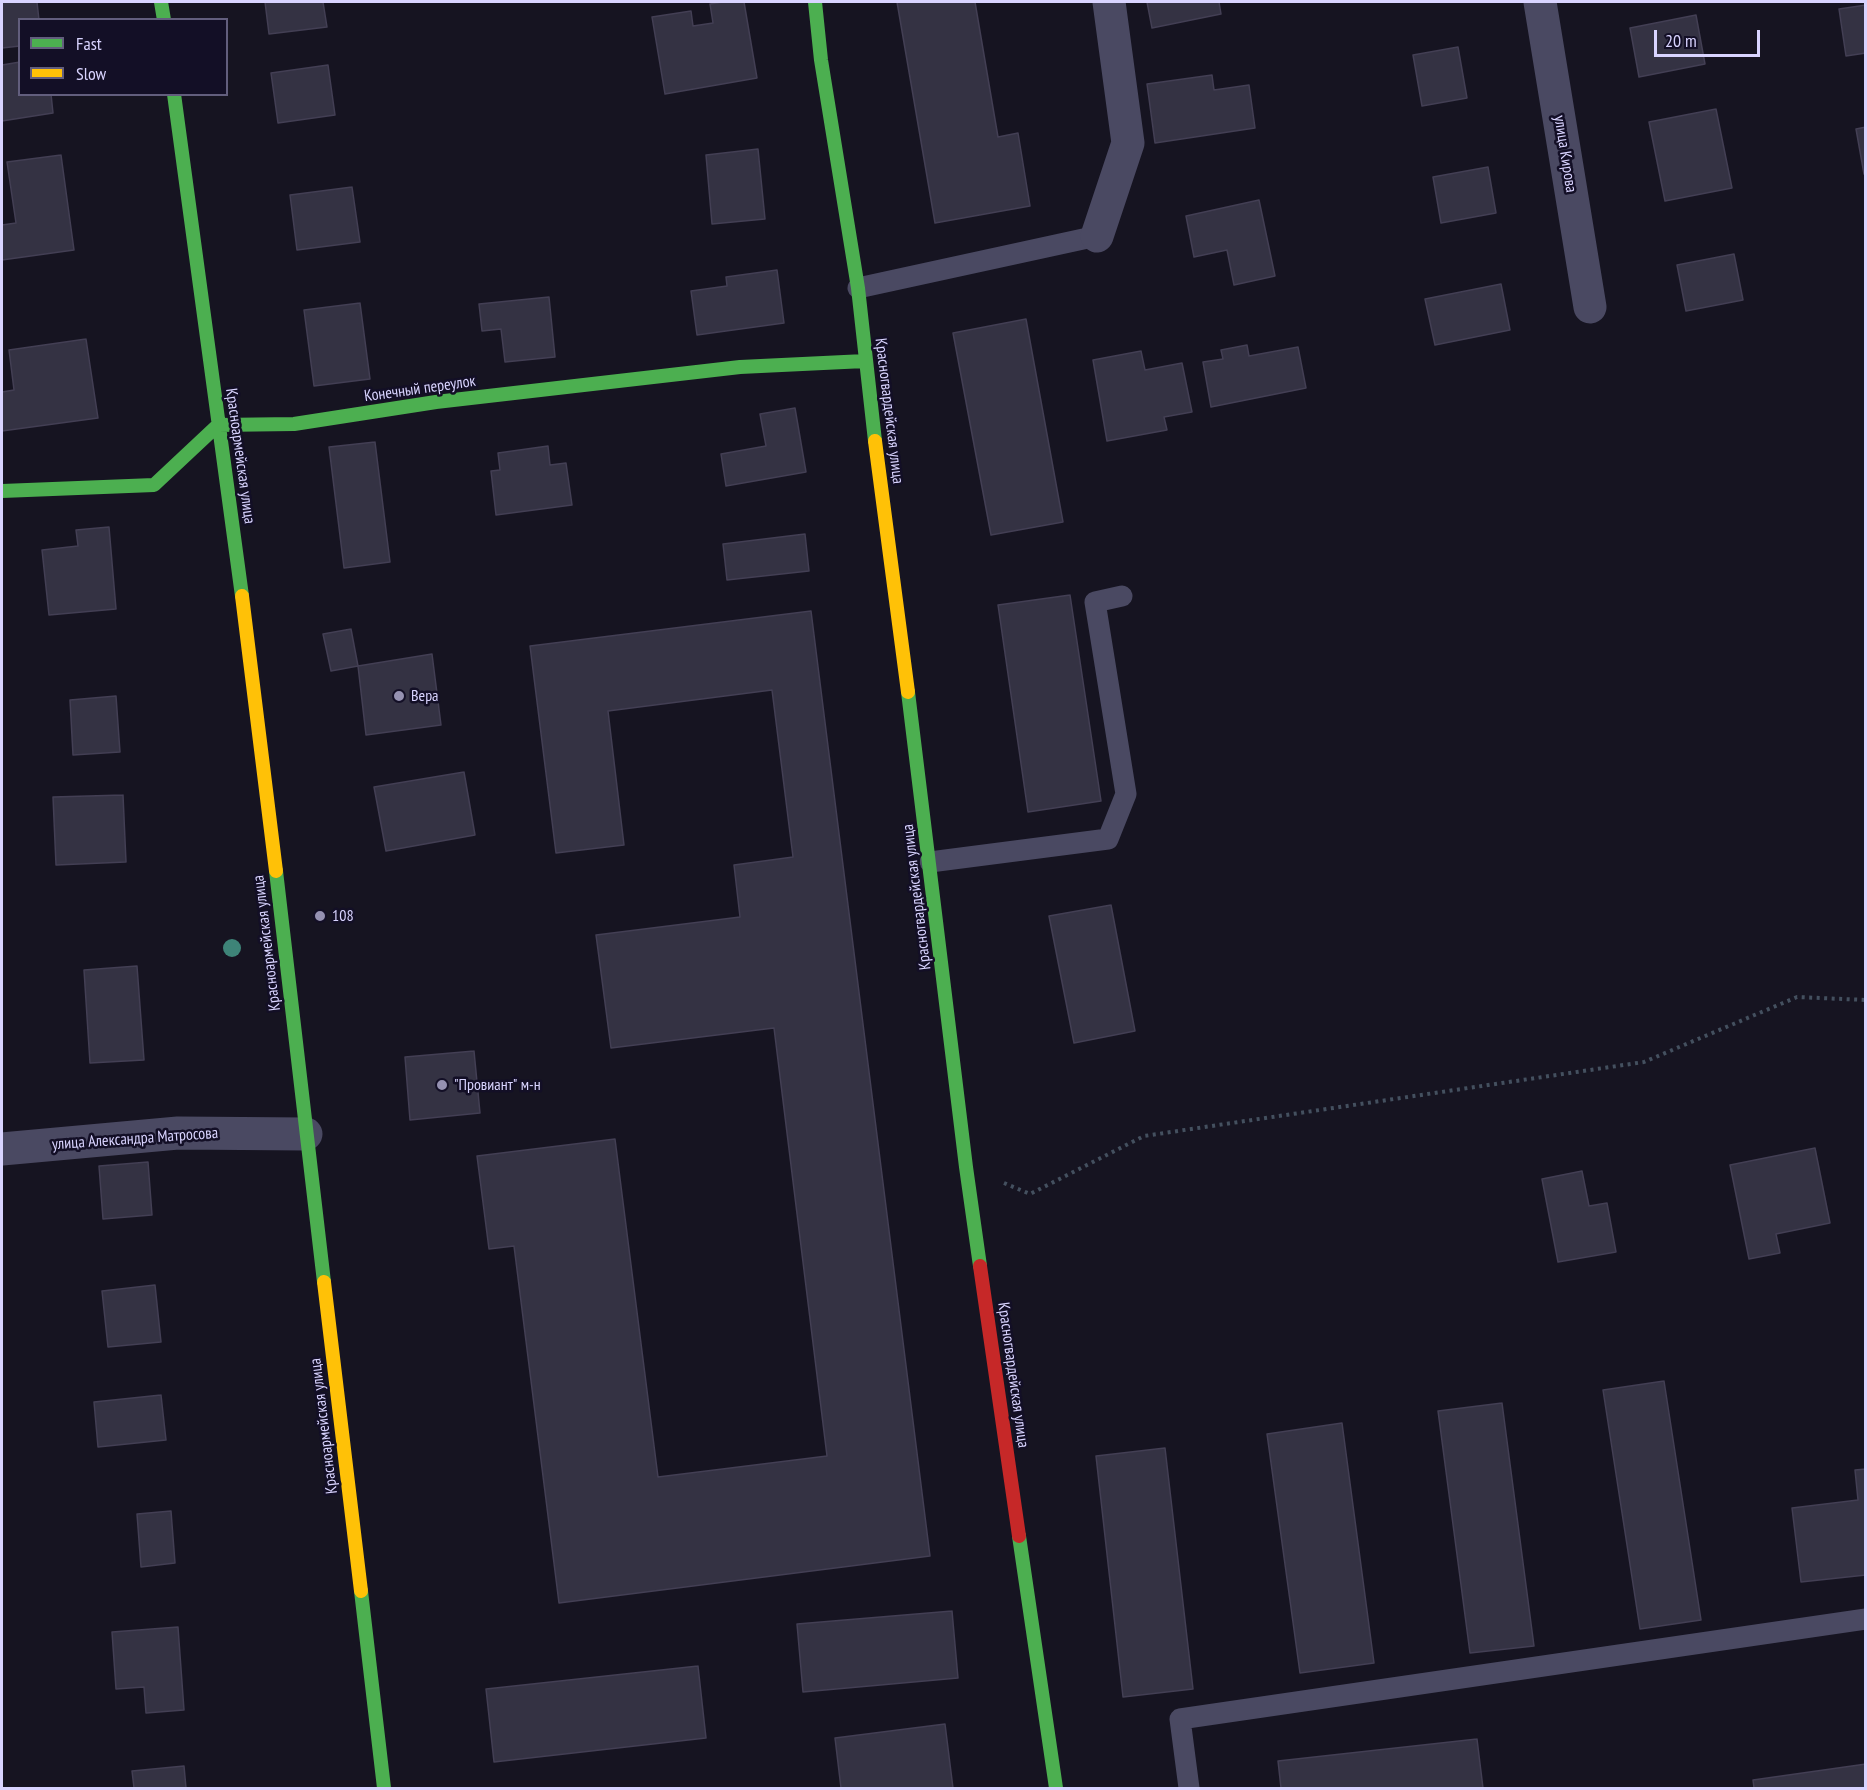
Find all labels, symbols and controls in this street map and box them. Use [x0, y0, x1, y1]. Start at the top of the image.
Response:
legend [18, 18, 228, 96]
scale bar [1657, 18, 1764, 56]
text: 20 m [1665, 29, 1697, 52]
text: Fast [76, 32, 102, 55]
text: Slow [76, 62, 106, 85]
street label: улица Кирова [1549, 114, 1581, 194]
street label: Красногвардейская улица [871, 337, 907, 485]
street label: Конечный переулок [363, 372, 477, 406]
street label: Красноармейская улица [221, 387, 259, 525]
place label: Вера [411, 686, 439, 706]
marker: Вера [392, 689, 406, 703]
street label: Красногвардейская улица [899, 823, 935, 971]
street label: Красноармейская улица [249, 874, 285, 1012]
place label: 108 [332, 906, 354, 926]
marker: 108 [313, 909, 327, 923]
place label: "Провиант" м-н [454, 1075, 541, 1095]
marker: "Провиант" м-н [435, 1078, 449, 1092]
street label: улица Александра Матросова [51, 1124, 219, 1154]
street label: Красногвардейская улица [993, 1301, 1033, 1449]
street label: Красноармейская улица [306, 1357, 342, 1495]

